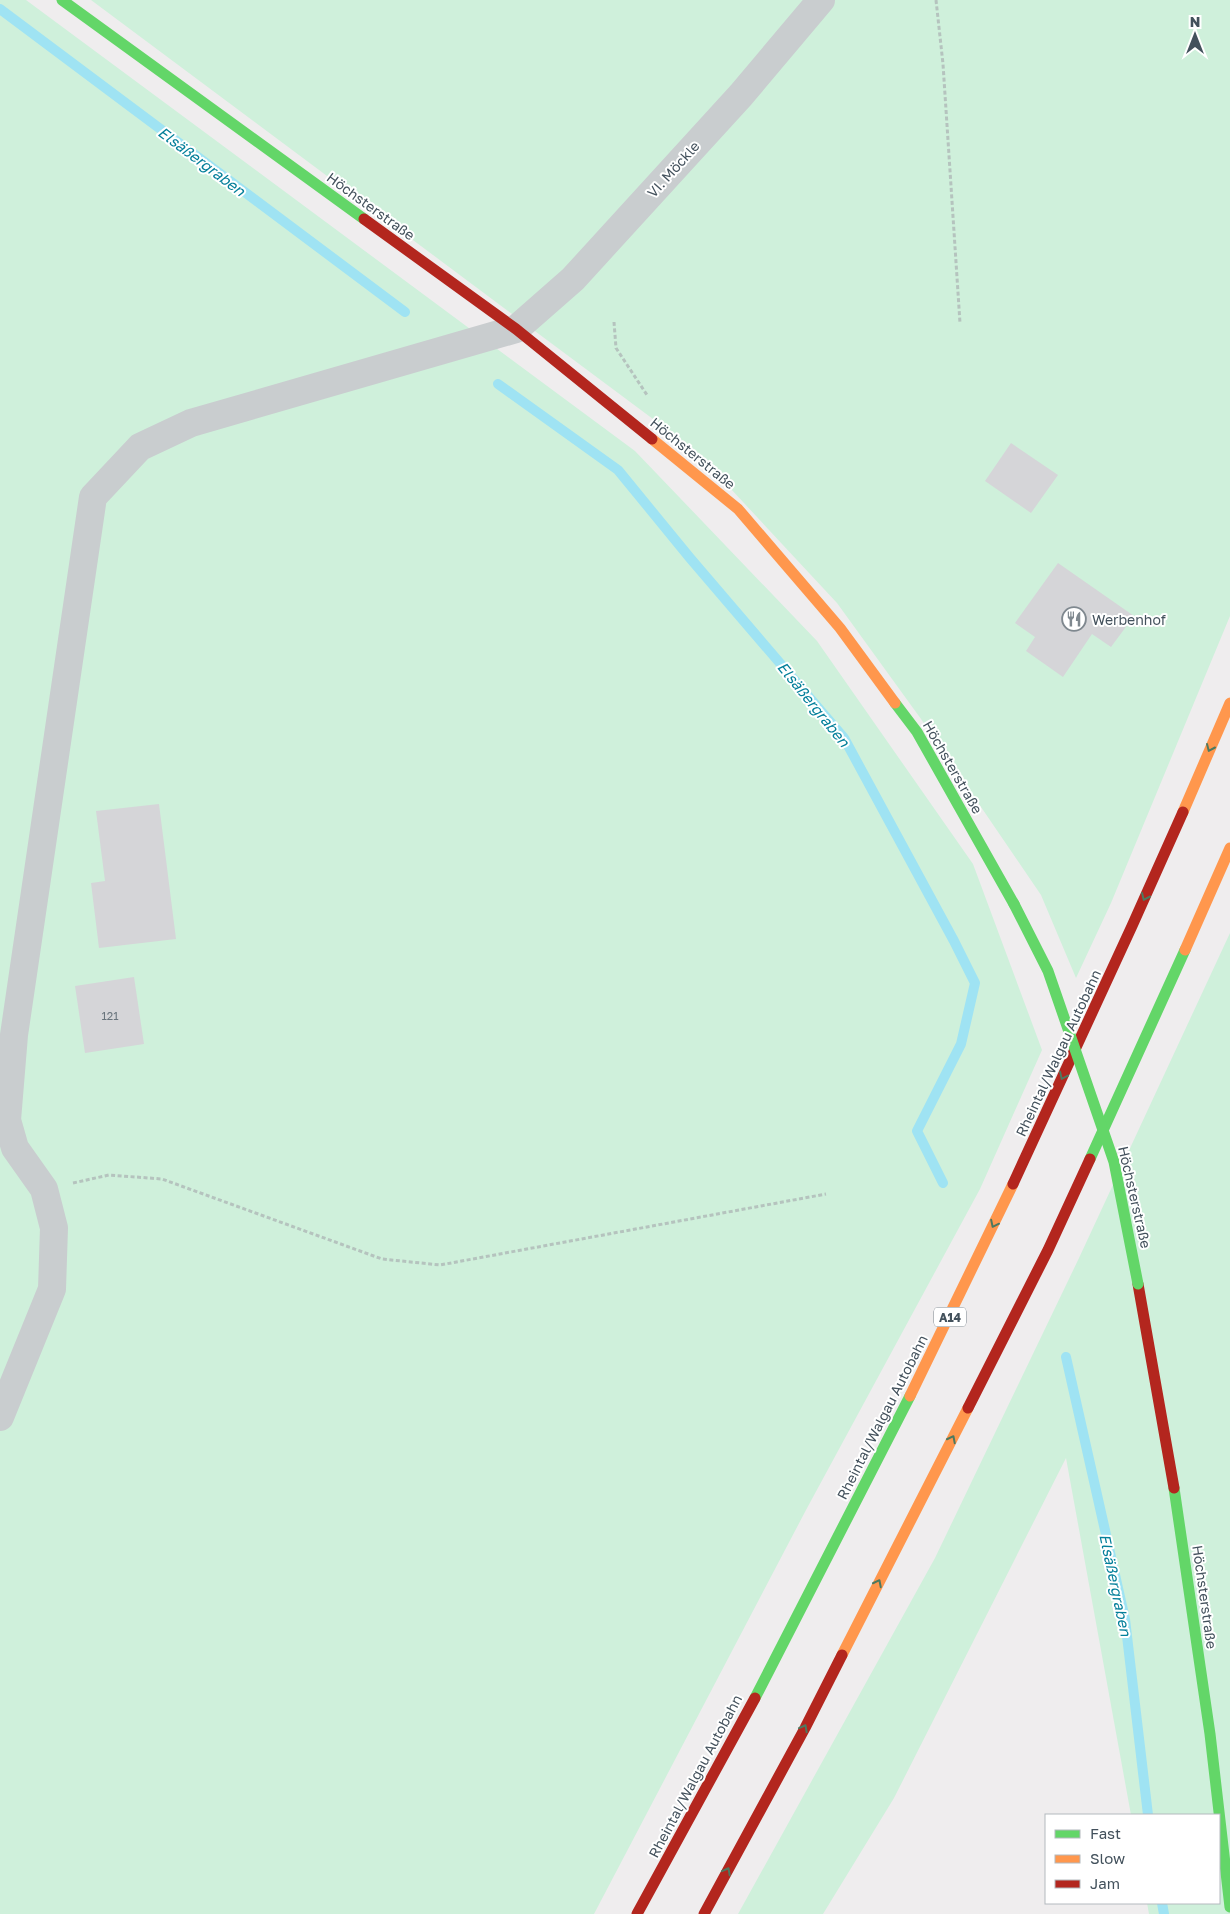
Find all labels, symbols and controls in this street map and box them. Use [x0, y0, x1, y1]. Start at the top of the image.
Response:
north arrow [1170, 10, 1220, 60]
text: N [1190, 13, 1200, 30]
water label: Elsäßergraben [154, 123, 250, 201]
street label: VI. Möckle [643, 137, 703, 201]
street label: Höchsterstraße [324, 168, 418, 244]
street label: Höchsterstraße [647, 414, 739, 492]
restaurant icon: Werbenhof [1061, 606, 1087, 632]
place label: Werbenhof [1092, 611, 1166, 628]
water label: Elsäßergraben [773, 658, 854, 751]
street label: Höchsterstraße [920, 718, 986, 816]
one-way arrow [1206, 743, 1217, 752]
one-way arrow [1141, 892, 1152, 901]
street label: Rheintal/Walgau Autobahn [1012, 967, 1104, 1139]
house number: 121 [101, 1009, 119, 1022]
one-way arrow [1059, 1071, 1069, 1080]
street label: Höchsterstraße [1115, 1144, 1155, 1250]
one-way arrow [990, 1219, 1000, 1228]
road number: A14 [934, 1308, 966, 1326]
street label: Rheintal/Walgau Autobahn [833, 1332, 931, 1502]
one-way arrow [946, 1435, 956, 1444]
water label: Elsäßergraben [1095, 1532, 1136, 1639]
street label: Höchsterstraße [1189, 1544, 1221, 1650]
one-way arrow [872, 1580, 882, 1589]
street label: Rheintal/Walgau Autobahn [645, 1692, 745, 1860]
one-way arrow [798, 1725, 808, 1734]
legend [1045, 1814, 1220, 1904]
text: Fast [1090, 1824, 1121, 1842]
text: Slow [1090, 1849, 1125, 1867]
one-way arrow [721, 1868, 731, 1877]
text: Jam [1090, 1874, 1120, 1892]

